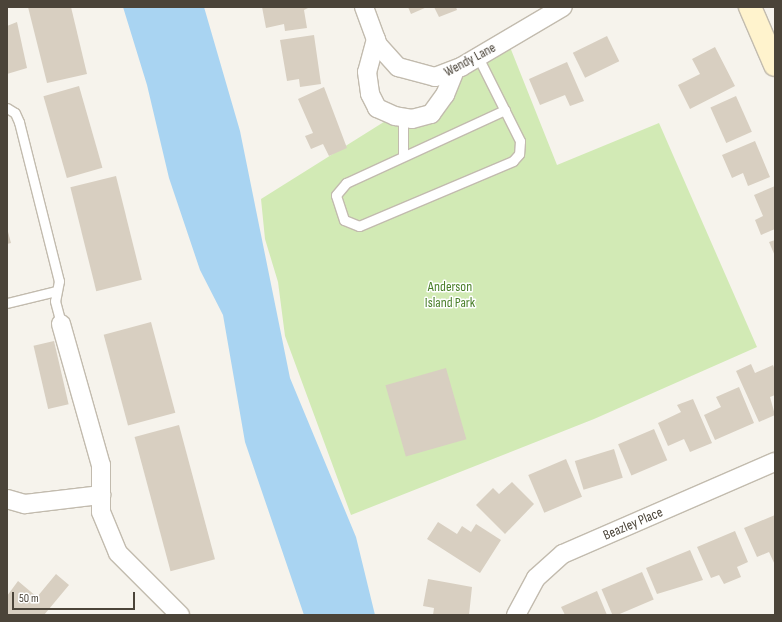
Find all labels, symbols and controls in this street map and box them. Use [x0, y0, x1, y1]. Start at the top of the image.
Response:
street label: Wendy Lane [441, 39, 499, 81]
park label: Anderson Island Park [425, 279, 475, 312]
street label: Beazley Place [601, 504, 665, 544]
scale bar [14, 584, 137, 610]
text: 50 m [19, 591, 39, 606]

